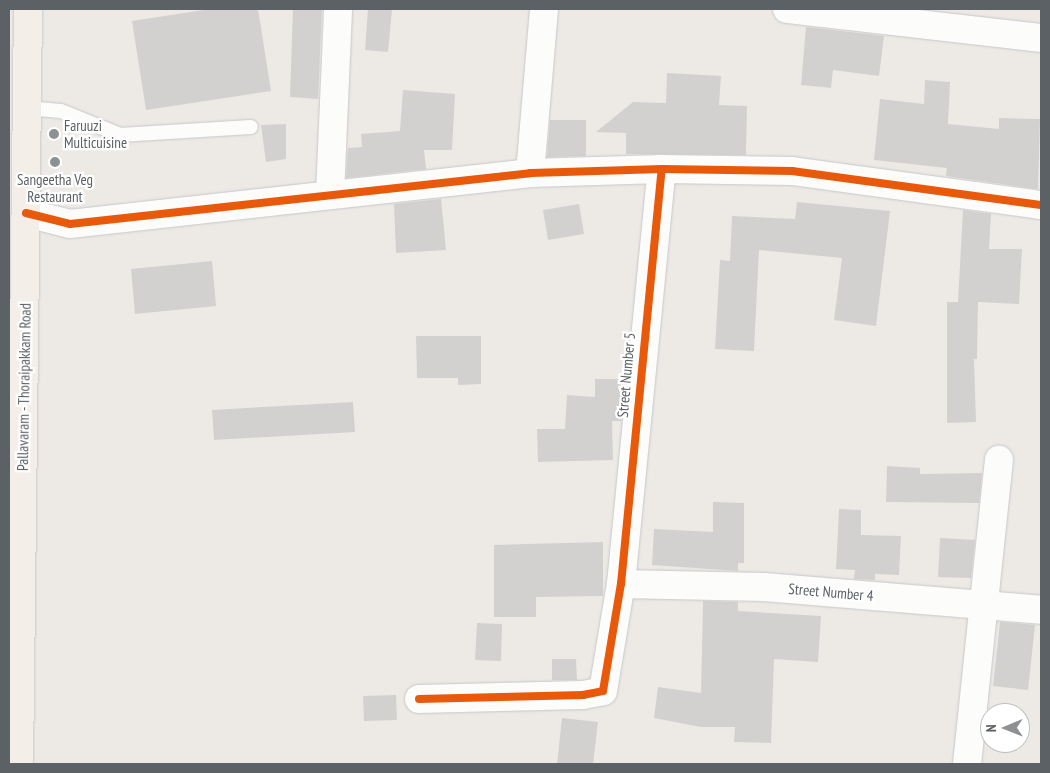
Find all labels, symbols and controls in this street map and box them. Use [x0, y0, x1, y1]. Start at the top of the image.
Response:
place label: Faruuzi Multicuisine [64, 116, 127, 151]
marker: Faruuzi Multicuisine [48, 128, 60, 140]
marker: Sangeetha Veg Restaurant [49, 156, 61, 168]
place label: Sangeetha Veg Restaurant [17, 170, 93, 205]
street label: Pallavaram - Thoraipakkam Road [14, 302, 34, 472]
street label: Street Number 5 [613, 332, 639, 418]
street label: Street Number 4 [788, 579, 874, 605]
north arrow [980, 703, 1030, 753]
text: N [982, 724, 1000, 732]

